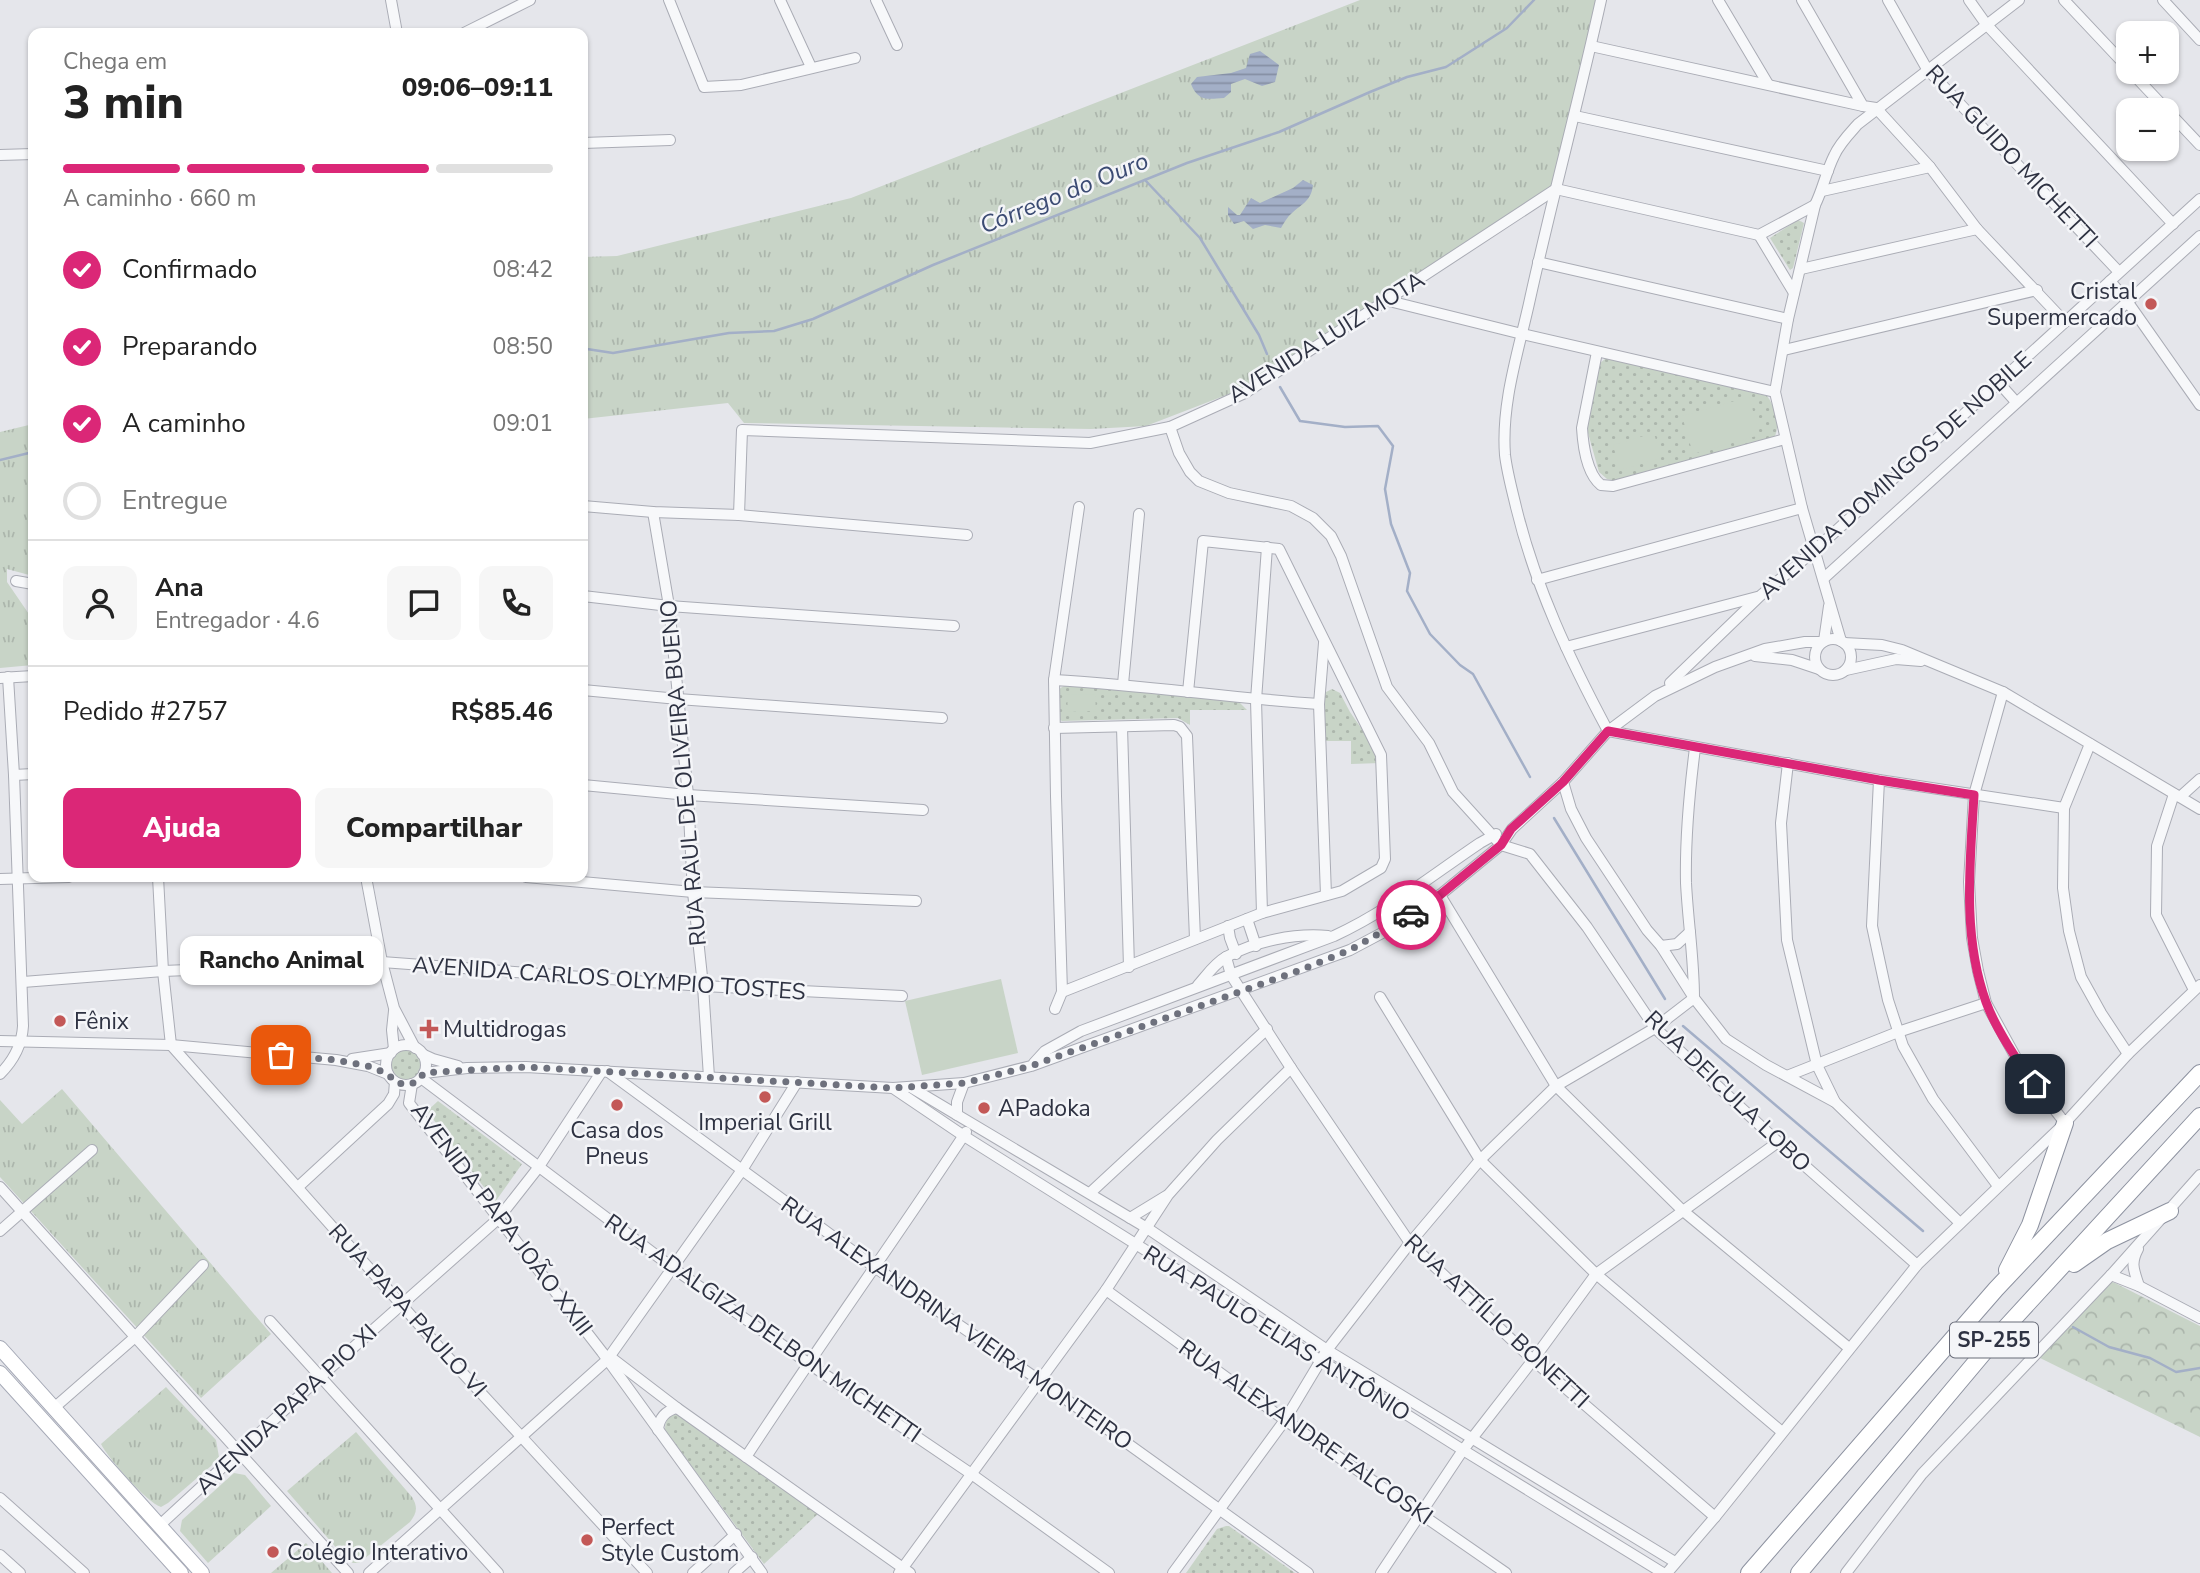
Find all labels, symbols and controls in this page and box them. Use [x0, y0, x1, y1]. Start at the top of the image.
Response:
map controls [2116, 21, 2179, 161]
button: + [2116, 21, 2179, 84]
text: Chega em [63, 46, 167, 77]
street label: RUA GUIDO MICHETTI [1918, 58, 2105, 255]
text: 09:06–09:11 [402, 70, 553, 105]
text: 3 min [63, 71, 184, 134]
button: − [2116, 98, 2179, 161]
water label: Córrego do Ouro [975, 145, 1153, 241]
text: A caminho · 660 m [63, 183, 256, 214]
icon: check [63, 251, 101, 289]
text: Confirmado [122, 252, 257, 287]
text: 08:42 [493, 254, 553, 285]
street label: AVENIDA LUIZ MOTA [1222, 264, 1431, 411]
place label: Cristal Supermercado [1987, 276, 2137, 333]
marker: Cristal Supermercado [2143, 296, 2159, 312]
icon: check [63, 328, 101, 366]
text: Preparando [122, 329, 257, 364]
text: 08:50 [493, 331, 553, 362]
street label: AVENIDA DOMINGOS DE NOBILE [1752, 344, 2038, 606]
icon: check [63, 405, 101, 443]
text: A caminho [122, 406, 246, 441]
text: 09:01 [493, 408, 553, 439]
text: Entregue [122, 483, 228, 518]
button: person [63, 566, 137, 640]
button: chat [387, 566, 461, 640]
button: phone [479, 566, 553, 640]
text: Ana [155, 570, 204, 605]
street label: RUA RAUL DE OLIVEIRA BUENO [653, 599, 714, 947]
text: Entregador · 4.6 [155, 605, 320, 636]
text: Pedido #2757 [63, 694, 228, 729]
text: R$85.46 [451, 694, 553, 729]
button: Ajuda [63, 788, 301, 868]
button: Compartilhar [315, 788, 553, 868]
courier [1376, 880, 1446, 950]
icon: car [1392, 896, 1430, 934]
callout: Rancho Animal [180, 936, 382, 985]
text: Rancho Animal [199, 945, 364, 976]
street label: AVENIDA CARLOS OLYMPIO TOSTES [411, 949, 807, 1008]
street label: RUA DEICULA LOBO [1638, 1004, 1818, 1179]
place label: Fênix [74, 1006, 129, 1037]
marker: Fênix [52, 1013, 68, 1029]
place label: Multidrogas [443, 1014, 567, 1045]
marker: Multidrogas [421, 1021, 437, 1037]
pin [251, 1025, 311, 1085]
icon: bag [262, 1036, 300, 1074]
pin [2005, 1054, 2065, 1114]
icon: home [2016, 1065, 2054, 1103]
marker: Imperial Grill [757, 1089, 773, 1105]
place label: APadoka [998, 1093, 1091, 1124]
street label: AVENIDA PAPA JOÃO XXIII [404, 1096, 600, 1342]
marker: Casa dos Pneus [609, 1097, 625, 1113]
marker: APadoka [976, 1100, 992, 1116]
place label: Imperial Grill [698, 1107, 832, 1138]
place label: Casa dos Pneus [570, 1115, 664, 1172]
street label: RUA ALEXANDRINA VIEIRA MONTEIRO [775, 1189, 1139, 1457]
street label: RUA ADALGIZA DELBON MICHETTI [598, 1207, 927, 1450]
street label: RUA PAPA PAULO VI [321, 1217, 494, 1404]
street label: RUA ATTÍLIO BONETTI [1397, 1227, 1596, 1415]
street label: RUA PAULO ELIAS ANTÔNIO [1137, 1238, 1416, 1429]
street label: AVENIDA PAPA PIO XI [189, 1317, 384, 1502]
road number: SP-255 [1950, 1322, 2038, 1358]
street label: RUA ALEXANDRE FALCOSKI [1172, 1333, 1439, 1532]
place label: Perfect Style Custom [601, 1512, 739, 1569]
marker: Perfect Style Custom [579, 1532, 595, 1548]
place label: Colégio Interativo [287, 1537, 468, 1568]
marker: Colégio Interativo [265, 1544, 281, 1560]

